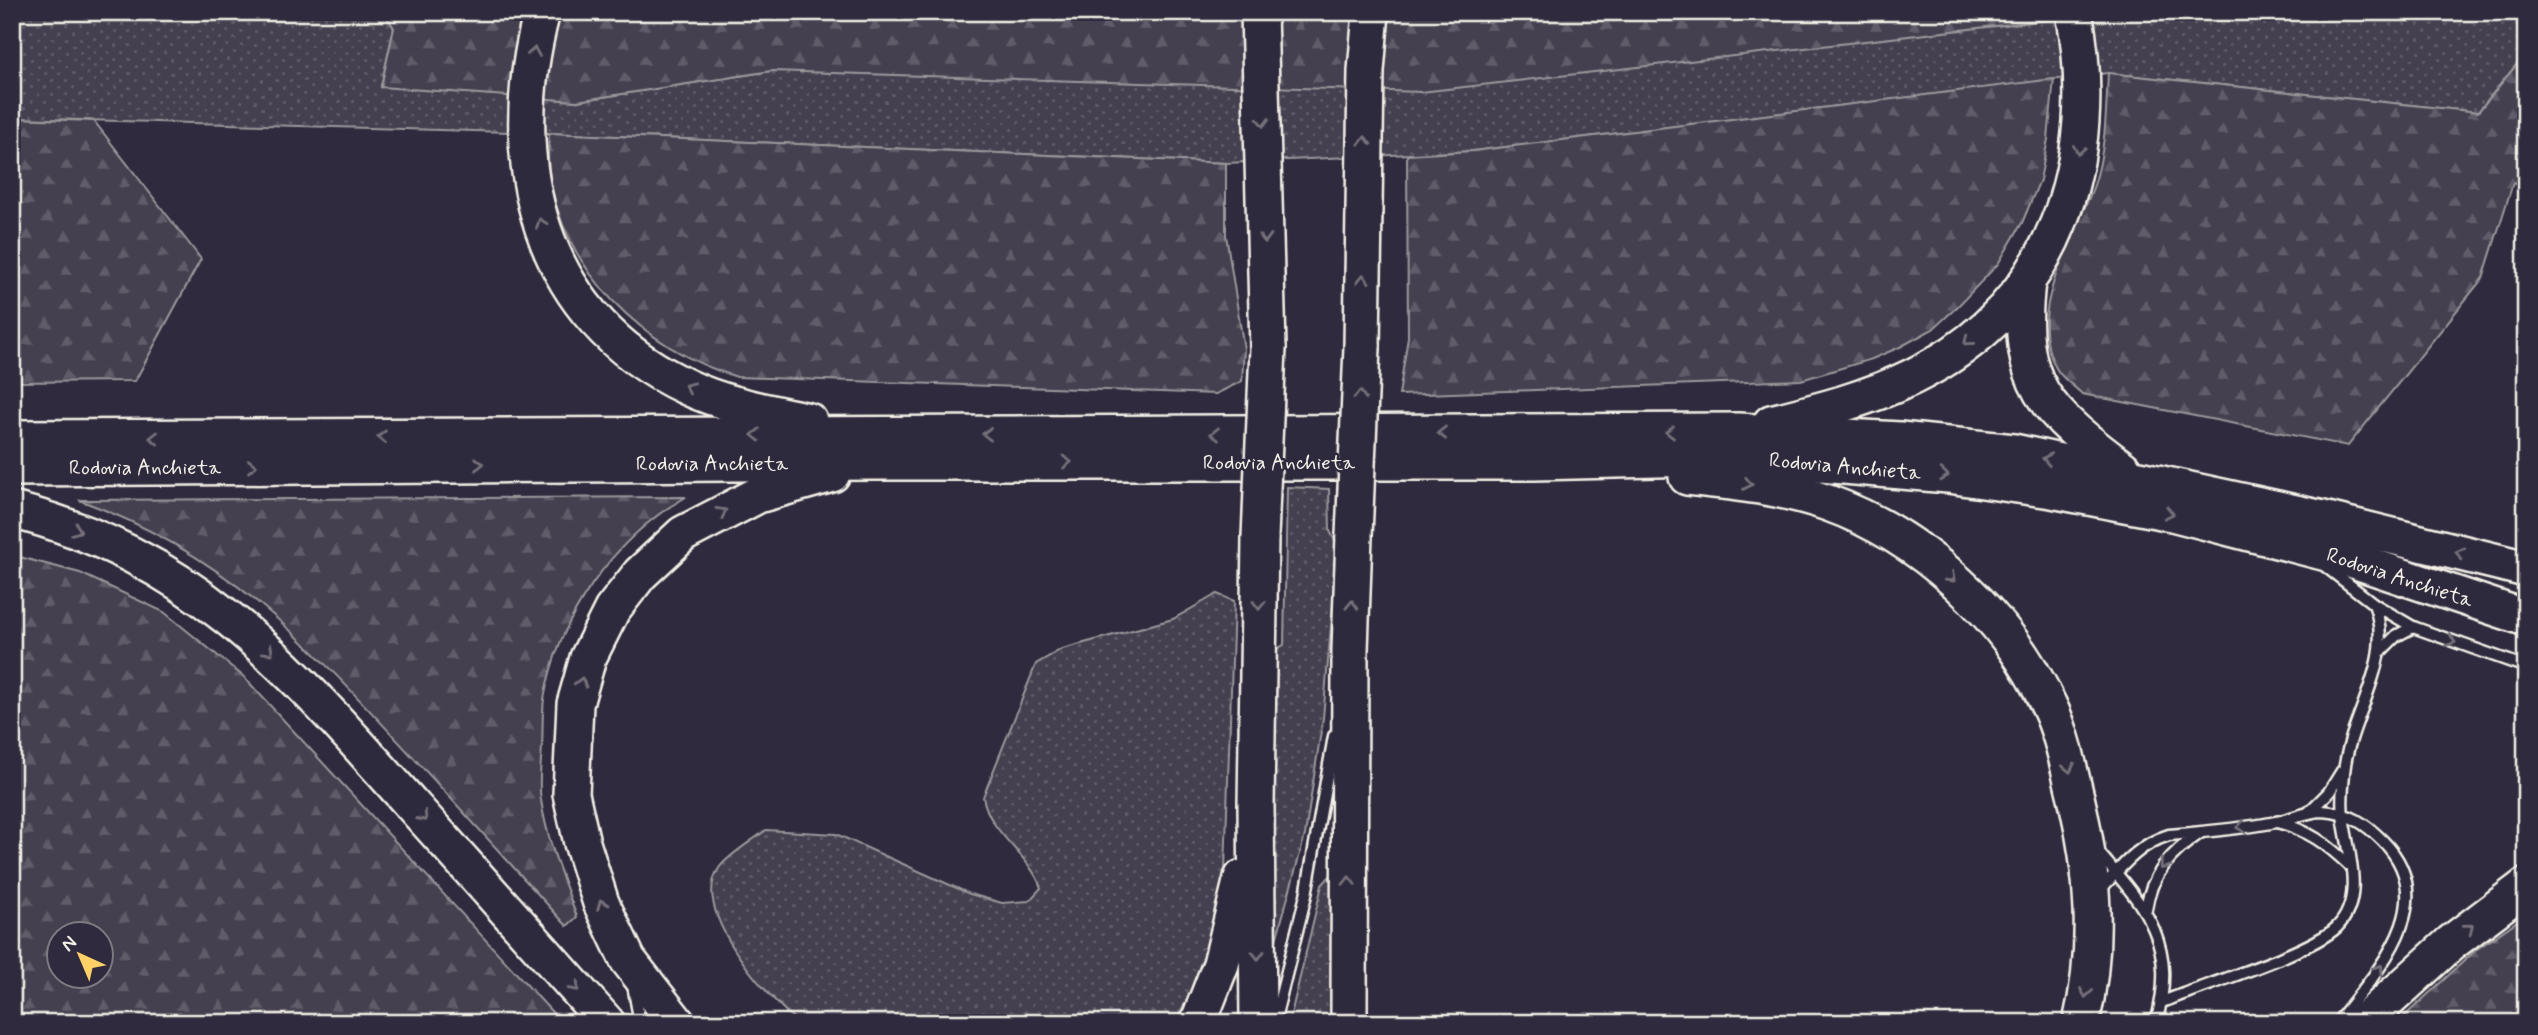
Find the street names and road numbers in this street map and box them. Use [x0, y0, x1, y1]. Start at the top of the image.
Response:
street label: Rodovia Anchieta [1768, 446, 1922, 488]
street label: Rodovia Anchieta [1203, 449, 1356, 477]
street label: Rodovia Anchieta [636, 450, 789, 478]
street label: Rodovia Anchieta [69, 454, 222, 482]
street label: Rodovia Anchieta [2323, 541, 2477, 615]

